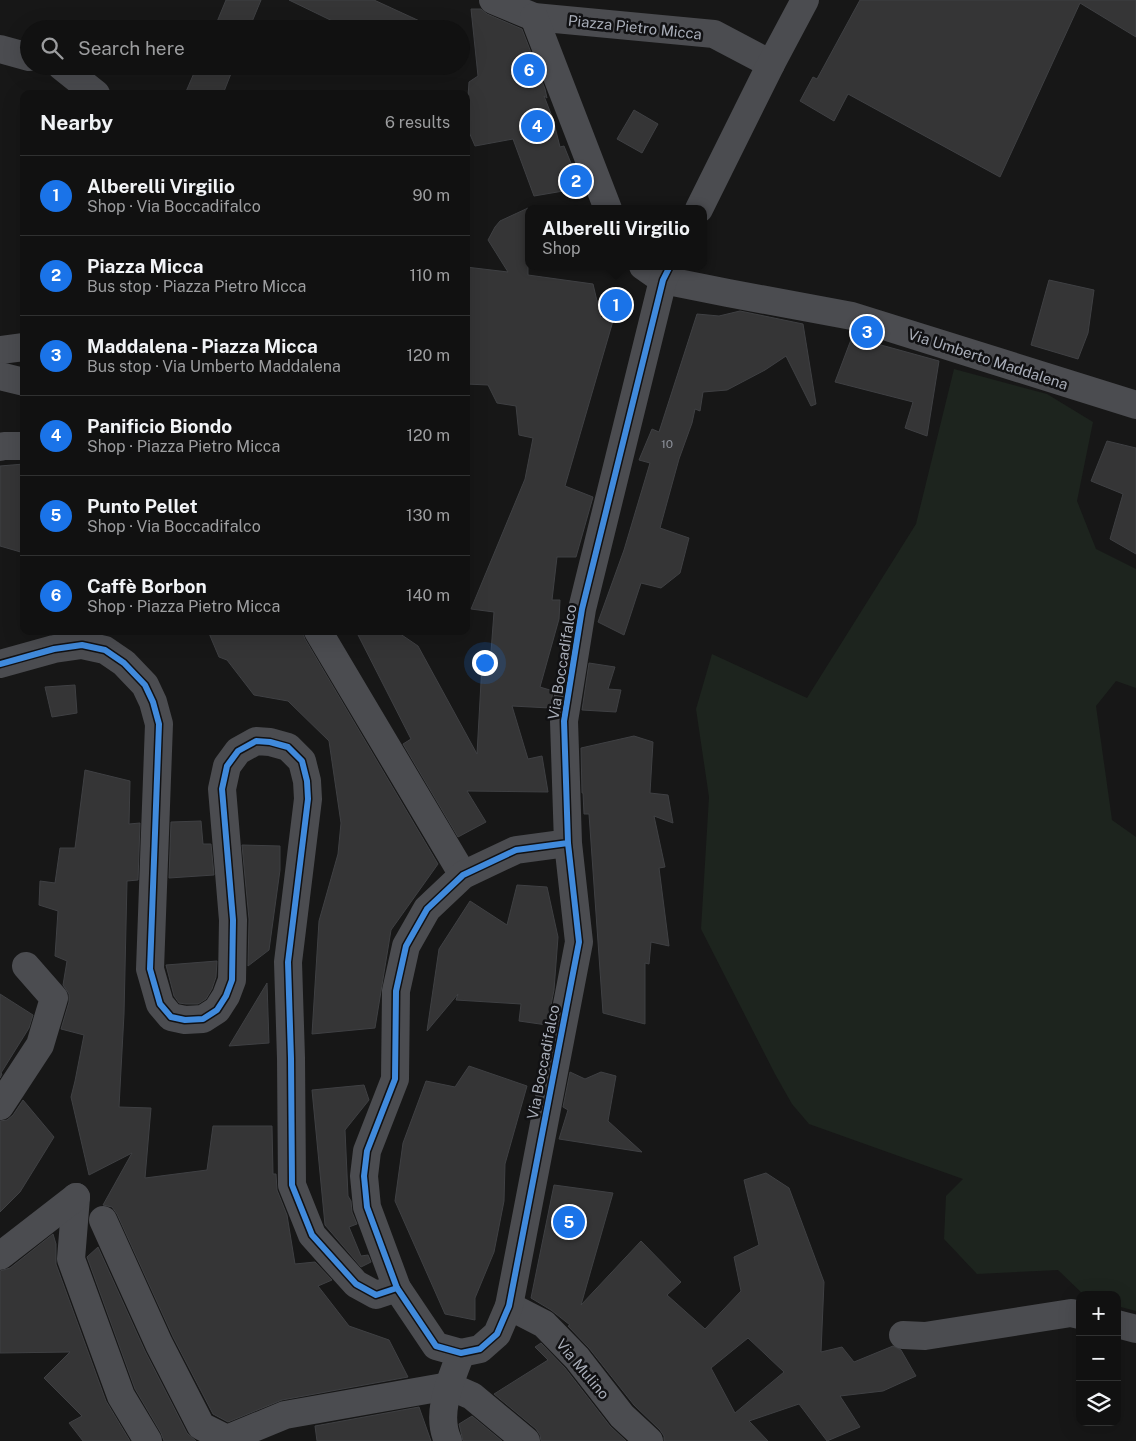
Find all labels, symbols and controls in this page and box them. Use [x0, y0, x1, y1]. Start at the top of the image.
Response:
street label: Piazza Pietro Micca [567, 12, 703, 42]
search box [20, 20, 470, 75]
icon: search [38, 34, 66, 62]
text: Search here [78, 37, 185, 59]
pin: 6 [513, 51, 545, 89]
pin: 4 [521, 107, 553, 145]
text: Nearby [40, 110, 113, 135]
text: 6 results [385, 113, 450, 132]
pin: 2 [560, 162, 592, 200]
text: Alberelli Virgilio [87, 175, 235, 197]
text: 1 [53, 186, 59, 205]
text: 90 m [413, 186, 450, 205]
text: Shop · Via Boccadifalco [87, 197, 261, 216]
popup [525, 205, 707, 270]
text: Alberelli Virgilio [542, 217, 690, 239]
text: Shop [542, 239, 581, 258]
text: Piazza Micca [87, 255, 204, 277]
text: 2 [51, 266, 61, 285]
text: 110 m [409, 266, 450, 285]
text: Bus stop · Piazza Pietro Micca [87, 277, 306, 296]
pin: 1 [600, 286, 632, 324]
pin: 3 [851, 313, 883, 351]
street label: Via Umberto Maddalena [906, 325, 1070, 393]
text: Maddalena - Piazza Micca [87, 335, 318, 357]
text: 3 [51, 346, 61, 365]
text: 120 m [406, 346, 450, 365]
text: Bus stop · Via Umberto Maddalena [87, 357, 341, 376]
text: Panificio Biondo [87, 415, 232, 437]
text: 4 [51, 426, 61, 445]
text: 120 m [406, 426, 450, 445]
text: Shop · Piazza Pietro Micca [87, 437, 280, 456]
house number: 10 [661, 437, 673, 451]
text: Punto Pellet [87, 495, 198, 517]
text: 5 [51, 506, 61, 525]
text: 130 m [406, 506, 450, 525]
text: Shop · Via Boccadifalco [87, 517, 261, 536]
text: Caffè Borbon [87, 575, 207, 597]
text: 6 [51, 586, 61, 605]
text: 140 m [406, 586, 450, 605]
text: Shop · Piazza Pietro Micca [87, 597, 280, 616]
street label: Via Boccadifalco [544, 603, 580, 721]
your location [472, 650, 498, 676]
street label: Via Boccadifalco [524, 1003, 562, 1121]
pin: 5 [553, 1203, 585, 1241]
map controls [1076, 1291, 1121, 1426]
button: + [1076, 1291, 1121, 1336]
street label: Via Mulino [553, 1335, 613, 1403]
button: − [1076, 1336, 1121, 1381]
button: layers [1076, 1381, 1121, 1426]

